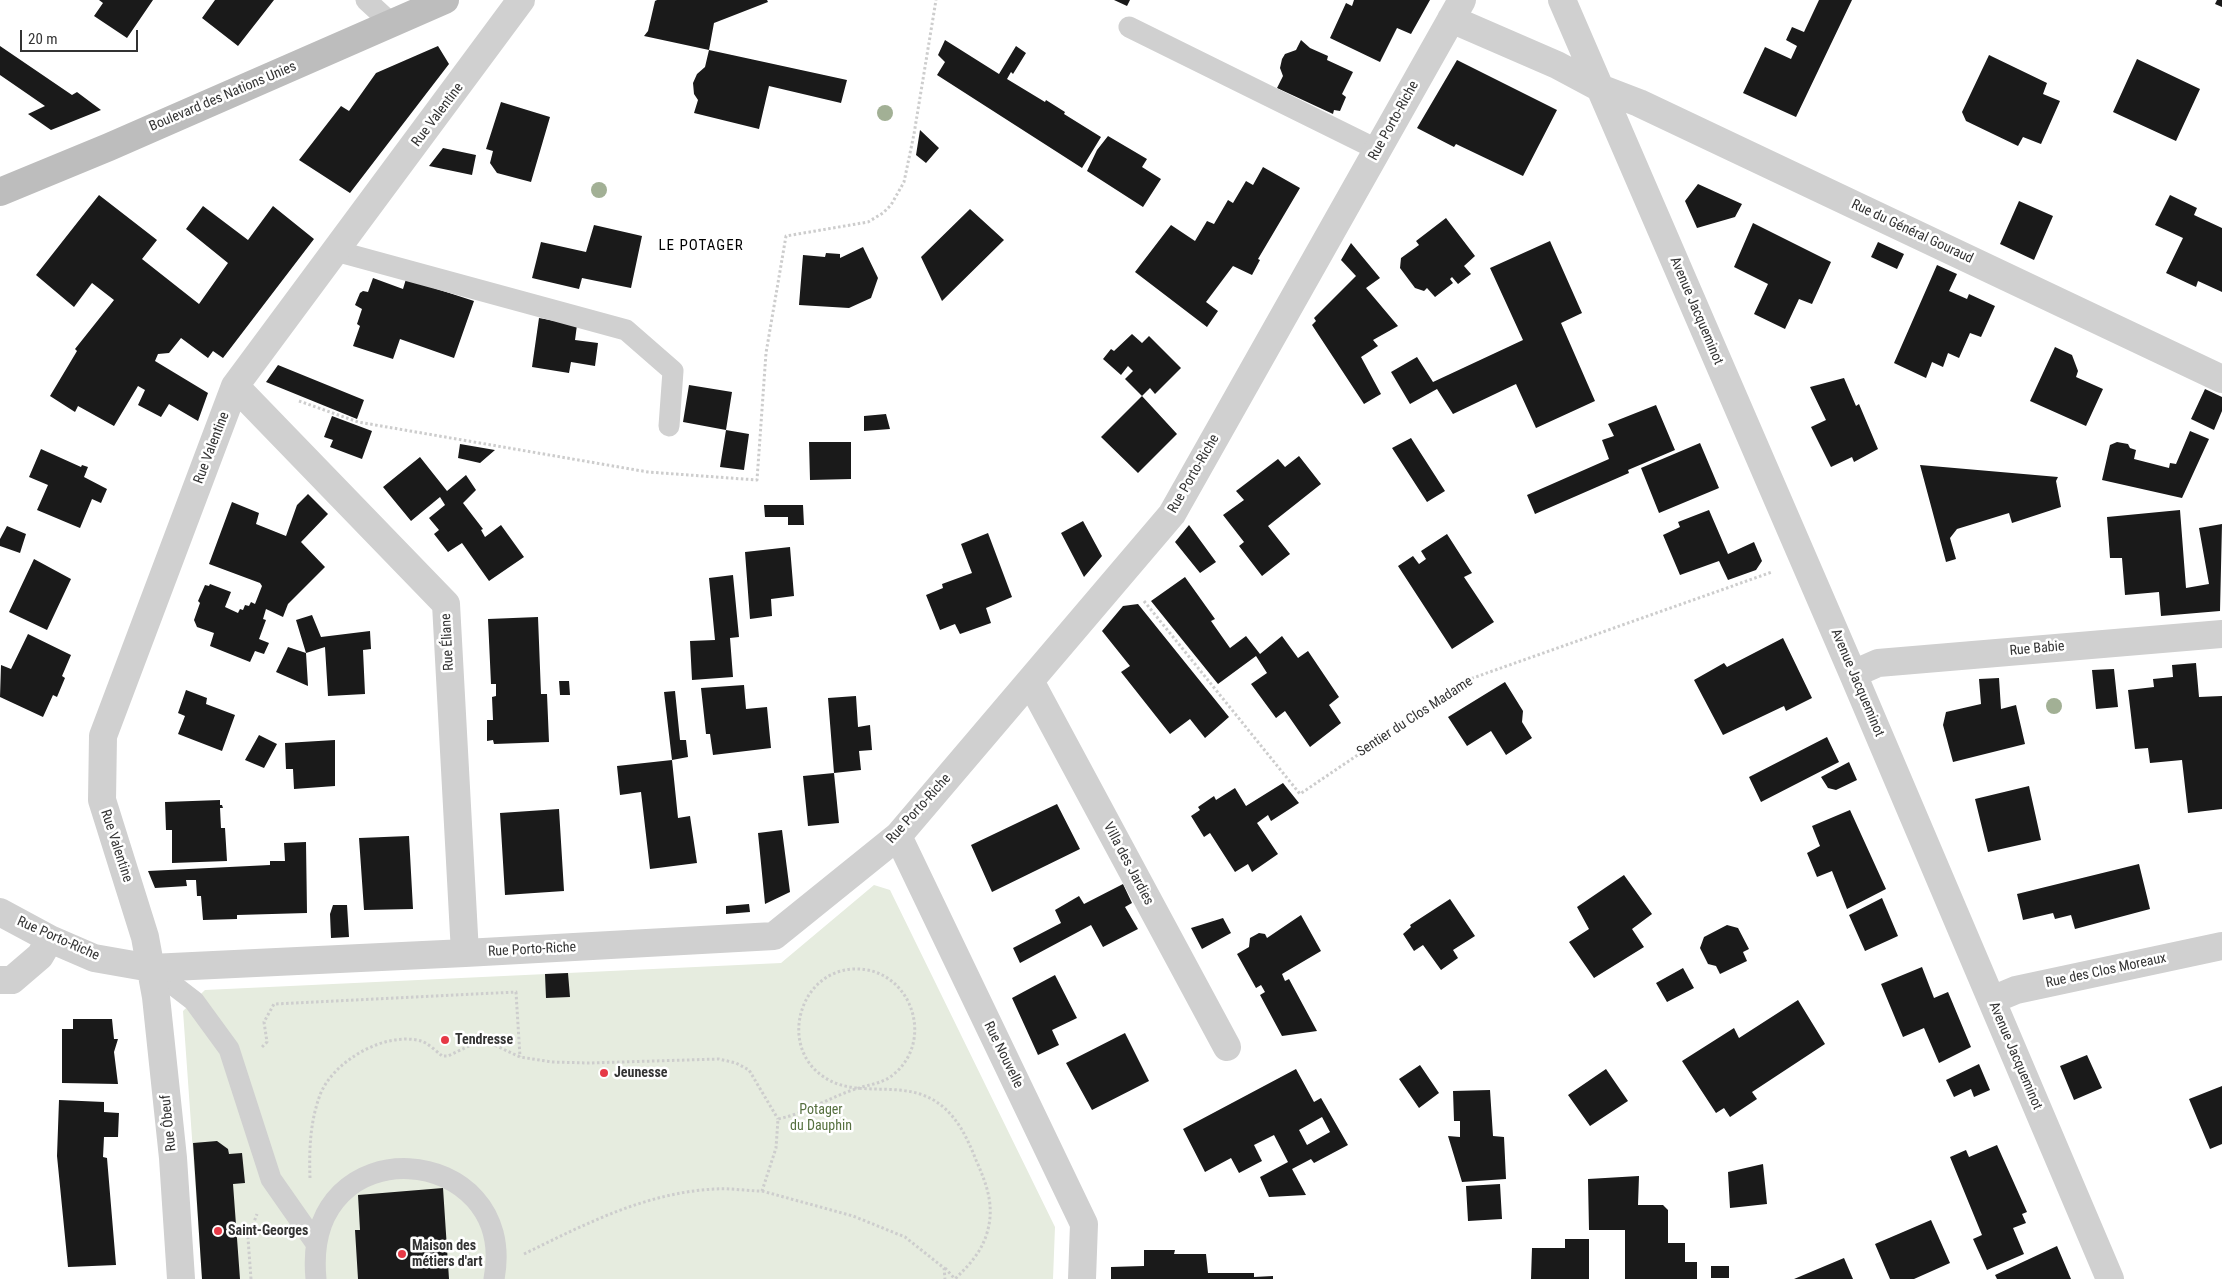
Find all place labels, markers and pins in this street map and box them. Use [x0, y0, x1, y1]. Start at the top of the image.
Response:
place label: Tendresse [455, 1032, 513, 1048]
marker: Tendresse [439, 1034, 451, 1046]
place label: Jeunesse [614, 1065, 667, 1081]
marker: Jeunesse [598, 1067, 610, 1079]
place label: Saint-Georges [228, 1223, 308, 1239]
marker: Saint-Georges [212, 1225, 224, 1237]
place label: Maison des métiers d'art [412, 1238, 483, 1270]
marker: Maison des métiers d'art [396, 1248, 408, 1260]

